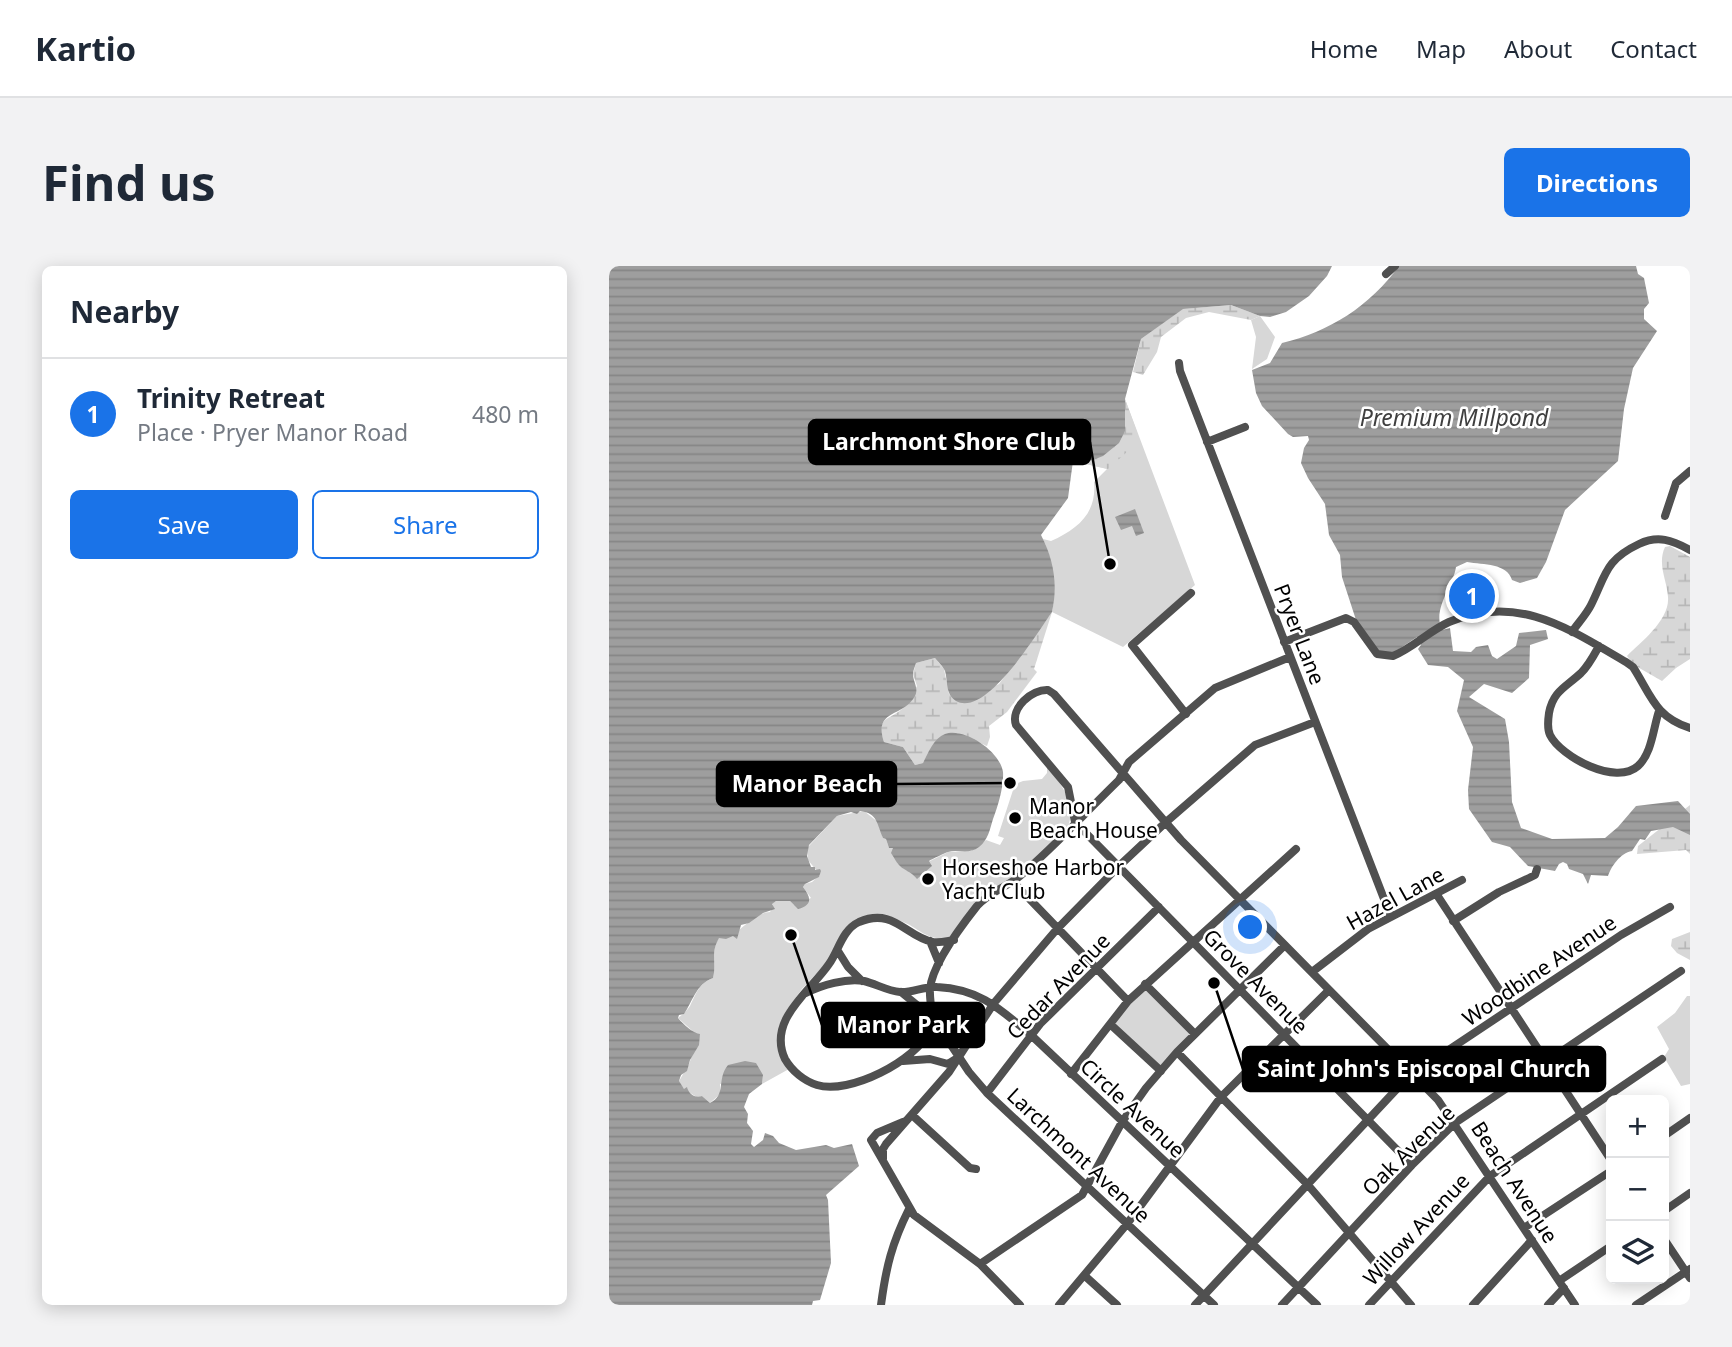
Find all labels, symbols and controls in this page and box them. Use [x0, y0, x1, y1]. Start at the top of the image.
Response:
text: Kartio [35, 26, 136, 71]
text: Home [1310, 32, 1378, 65]
text: Map [1416, 32, 1466, 65]
text: About [1504, 32, 1572, 65]
text: Contact [1610, 32, 1697, 65]
button: Directions [1504, 148, 1690, 217]
text: Find us [42, 149, 216, 215]
text: Nearby [70, 291, 179, 332]
text: Trinity Retreat [137, 380, 325, 416]
text: 1 [86, 398, 100, 430]
text: 480 m [472, 398, 539, 430]
water label: Premium Millpond [1360, 401, 1549, 433]
text: Place · Pryer Manor Road [137, 416, 408, 448]
callout: Larchmont Shore Club [809, 420, 1090, 464]
text: Larchmont Shore Club [822, 425, 1076, 457]
button: Save [70, 490, 298, 559]
button: Share [312, 490, 539, 559]
pin: 1 [1449, 570, 1495, 622]
street label: Pryer Lane [1268, 580, 1332, 688]
callout: Manor Beach [717, 762, 896, 806]
text: Manor Beach [732, 767, 882, 799]
place label: Manor Beach House [1029, 792, 1158, 844]
marker: Manor Beach House [1007, 810, 1023, 826]
place label: Horseshoe Harbor Yacht Club [942, 853, 1125, 905]
street label: Hazel Lane [1341, 860, 1449, 936]
marker: Horseshoe Harbor Yacht Club [920, 871, 936, 887]
street label: Woodbine Avenue [1457, 908, 1621, 1032]
your location [1233, 910, 1267, 944]
street label: Grove Avenue [1197, 922, 1315, 1040]
street label: Cedar Avenue [1000, 927, 1116, 1045]
callout: Manor Park [822, 1003, 984, 1047]
text: Manor Park [836, 1008, 971, 1040]
callout: Saint John's Episcopal Church [1243, 1047, 1605, 1091]
street label: Circle Avenue [1075, 1052, 1191, 1164]
text: Saint John's Episcopal Church [1257, 1052, 1591, 1084]
street label: Larchmont Avenue [1001, 1081, 1157, 1229]
map controls [1606, 1095, 1669, 1284]
button: + [1606, 1095, 1669, 1158]
street label: Oak Avenue [1356, 1099, 1460, 1201]
street label: Beach Avenue [1465, 1116, 1565, 1248]
button: − [1606, 1158, 1669, 1221]
street label: Willow Avenue [1357, 1167, 1475, 1291]
button: layers [1606, 1221, 1669, 1284]

